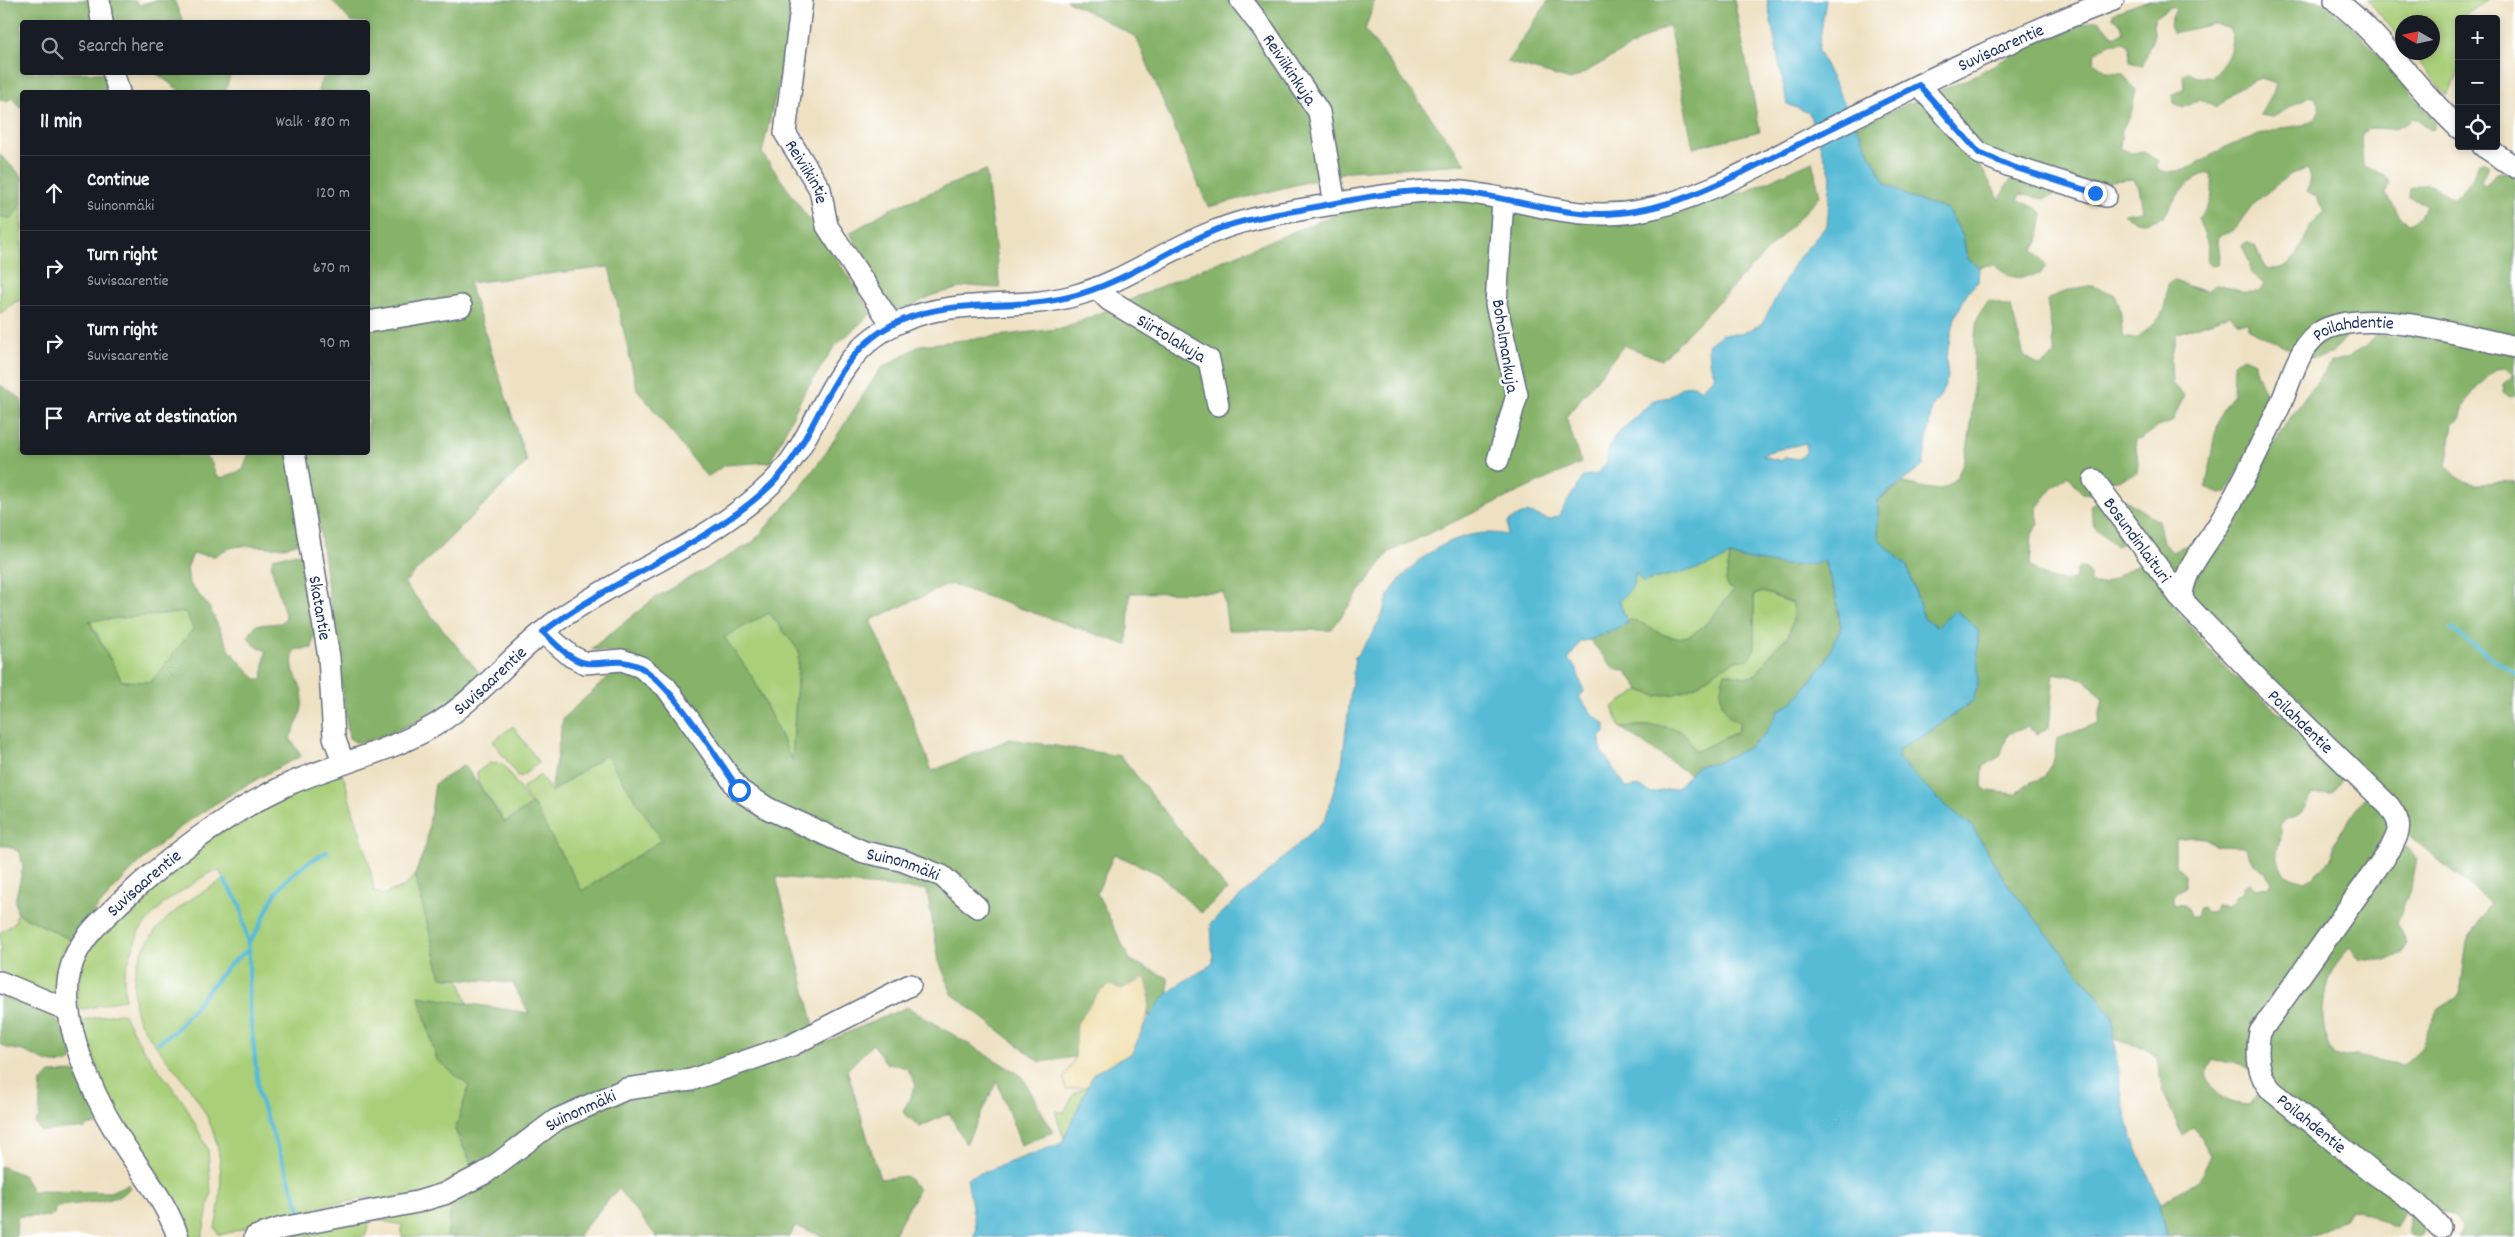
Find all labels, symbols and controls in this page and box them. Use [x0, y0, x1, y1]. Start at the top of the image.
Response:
north arrow [2395, 15, 2440, 60]
map controls [2455, 15, 2500, 150]
button: + [2455, 15, 2500, 60]
street label: Suvisaarentie [1955, 19, 2048, 79]
search box [20, 20, 370, 75]
street label: Reiviikinkuja [1255, 30, 1322, 112]
icon: search [38, 34, 66, 62]
text: Search here [78, 34, 164, 61]
button: − [2455, 60, 2500, 105]
button: locate [2455, 105, 2500, 150]
text: 11 min [40, 108, 82, 138]
text: Walk · 880 m [276, 111, 350, 134]
street label: Reiviikintie [777, 136, 833, 206]
text: Continue [87, 168, 149, 195]
icon: ahead [40, 179, 68, 207]
text: 120 m [316, 182, 350, 205]
route end [2084, 182, 2107, 205]
text: Suinonmäki [87, 195, 154, 218]
text: Turn right [87, 243, 158, 270]
icon: right [40, 254, 68, 282]
text: 670 m [313, 257, 350, 280]
text: Suvisaarentie [87, 270, 169, 293]
street label: Boholmankuja [1484, 298, 1523, 396]
street label: Siirtolakuja [1131, 309, 1210, 371]
street label: Poilahdentie [2308, 311, 2395, 348]
text: Turn right [87, 318, 158, 345]
icon: right [40, 329, 68, 357]
text: 90 m [319, 332, 350, 355]
text: Suvisaarentie [87, 345, 169, 368]
icon: arrive [40, 404, 68, 432]
text: Arrive at destination [87, 405, 237, 432]
street label: Bosundinlaituri [2096, 493, 2176, 589]
street label: Skatantie [300, 574, 336, 642]
street label: Suvisaarentie [449, 642, 533, 723]
street label: Poilahdentie [2261, 685, 2338, 761]
route start [728, 779, 751, 802]
street label: Suinonmäki [864, 843, 943, 889]
street label: Suvisaarentie [102, 845, 188, 924]
street label: Suinonmäki [541, 1085, 621, 1139]
street label: Poilahdentie [2270, 1089, 2351, 1161]

